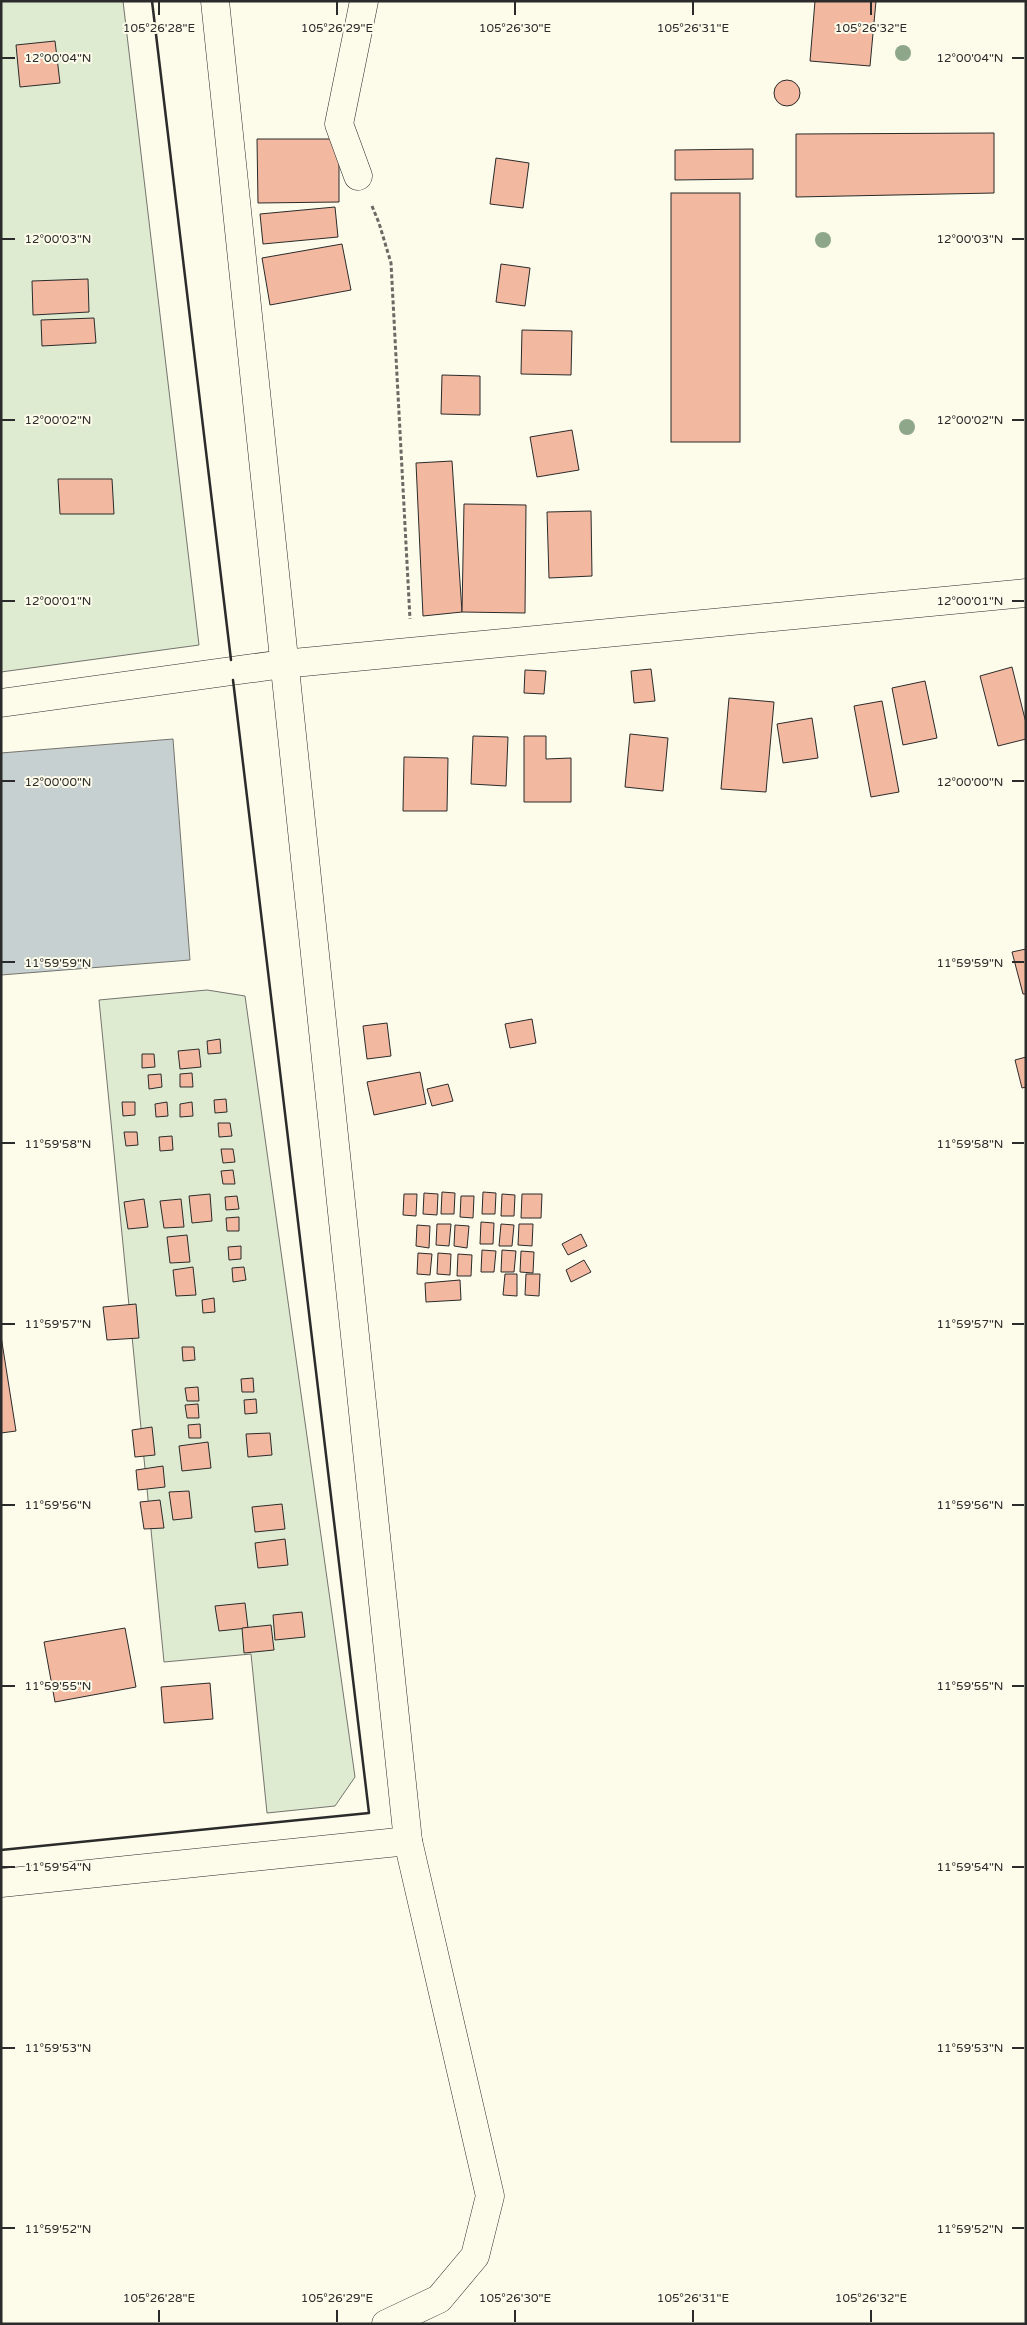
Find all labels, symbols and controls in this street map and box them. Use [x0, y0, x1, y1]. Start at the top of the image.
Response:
text: 105°26'28"E [123, 21, 195, 35]
text: 105°26'29"E [301, 21, 373, 35]
text: 105°26'30"E [479, 21, 551, 35]
text: 105°26'31"E [657, 21, 729, 35]
text: 105°26'32"E [835, 21, 907, 35]
text: 12°00'04"N [25, 51, 92, 65]
text: 12°00'04"N [937, 51, 1004, 65]
text: 12°00'03"N [25, 232, 92, 246]
text: 12°00'03"N [937, 232, 1004, 246]
text: 12°00'02"N [25, 413, 92, 427]
text: 12°00'02"N [937, 413, 1004, 427]
text: 12°00'01"N [25, 594, 92, 608]
text: 12°00'01"N [937, 594, 1004, 608]
text: 12°00'00"N [25, 775, 92, 789]
text: 12°00'00"N [937, 775, 1004, 789]
text: 11°59'59"N [25, 956, 92, 970]
text: 11°59'59"N [937, 956, 1004, 970]
text: 11°59'58"N [25, 1137, 92, 1151]
text: 11°59'58"N [937, 1137, 1004, 1151]
text: 11°59'57"N [25, 1317, 92, 1331]
text: 11°59'57"N [937, 1317, 1004, 1331]
text: 11°59'56"N [25, 1498, 92, 1512]
text: 11°59'56"N [937, 1498, 1004, 1512]
text: 11°59'55"N [25, 1679, 92, 1693]
text: 11°59'55"N [937, 1679, 1004, 1693]
text: 11°59'54"N [25, 1860, 92, 1874]
text: 11°59'54"N [937, 1860, 1004, 1874]
text: 11°59'53"N [25, 2041, 92, 2055]
text: 11°59'53"N [937, 2041, 1004, 2055]
text: 11°59'52"N [25, 2222, 92, 2236]
text: 11°59'52"N [937, 2222, 1004, 2236]
text: 105°26'28"E [123, 2291, 195, 2305]
text: 105°26'29"E [301, 2291, 373, 2305]
text: 105°26'30"E [479, 2291, 551, 2305]
text: 105°26'31"E [657, 2291, 729, 2305]
text: 105°26'32"E [835, 2291, 907, 2305]

